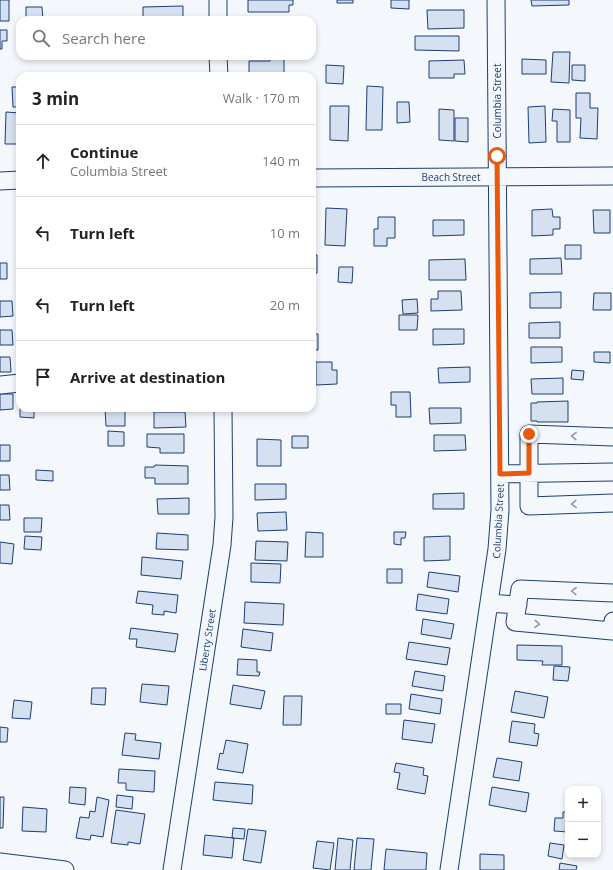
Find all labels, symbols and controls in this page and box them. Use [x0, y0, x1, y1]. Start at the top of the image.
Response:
search box [16, 16, 316, 60]
icon: search [30, 27, 52, 49]
text: Search here [62, 28, 146, 48]
street label: Columbia Street [490, 63, 504, 138]
text: 3 min [32, 87, 79, 110]
text: Walk · 170 m [223, 89, 300, 107]
text: Continue [70, 142, 138, 162]
route start [488, 147, 506, 165]
icon: ahead [32, 150, 54, 172]
text: 140 m [262, 152, 300, 170]
text: Columbia Street [70, 162, 167, 180]
street label: Beach Street [421, 170, 481, 184]
icon: left [32, 222, 54, 244]
text: Turn left [70, 223, 135, 243]
text: 10 m [270, 224, 300, 242]
icon: left [32, 294, 54, 316]
text: Turn left [70, 295, 135, 315]
text: 20 m [270, 296, 300, 314]
icon: arrive [32, 366, 54, 388]
text: Arrive at destination [70, 367, 225, 387]
route end [520, 425, 538, 443]
one-way arrow [571, 431, 577, 440]
street label: Columbia Street [489, 483, 507, 559]
one-way arrow [571, 500, 577, 509]
one-way arrow [571, 587, 577, 596]
street label: Liberty Street [195, 608, 219, 672]
one-way arrow [534, 619, 540, 628]
map controls [565, 786, 601, 858]
button: + [565, 786, 601, 822]
button: − [565, 822, 601, 858]

